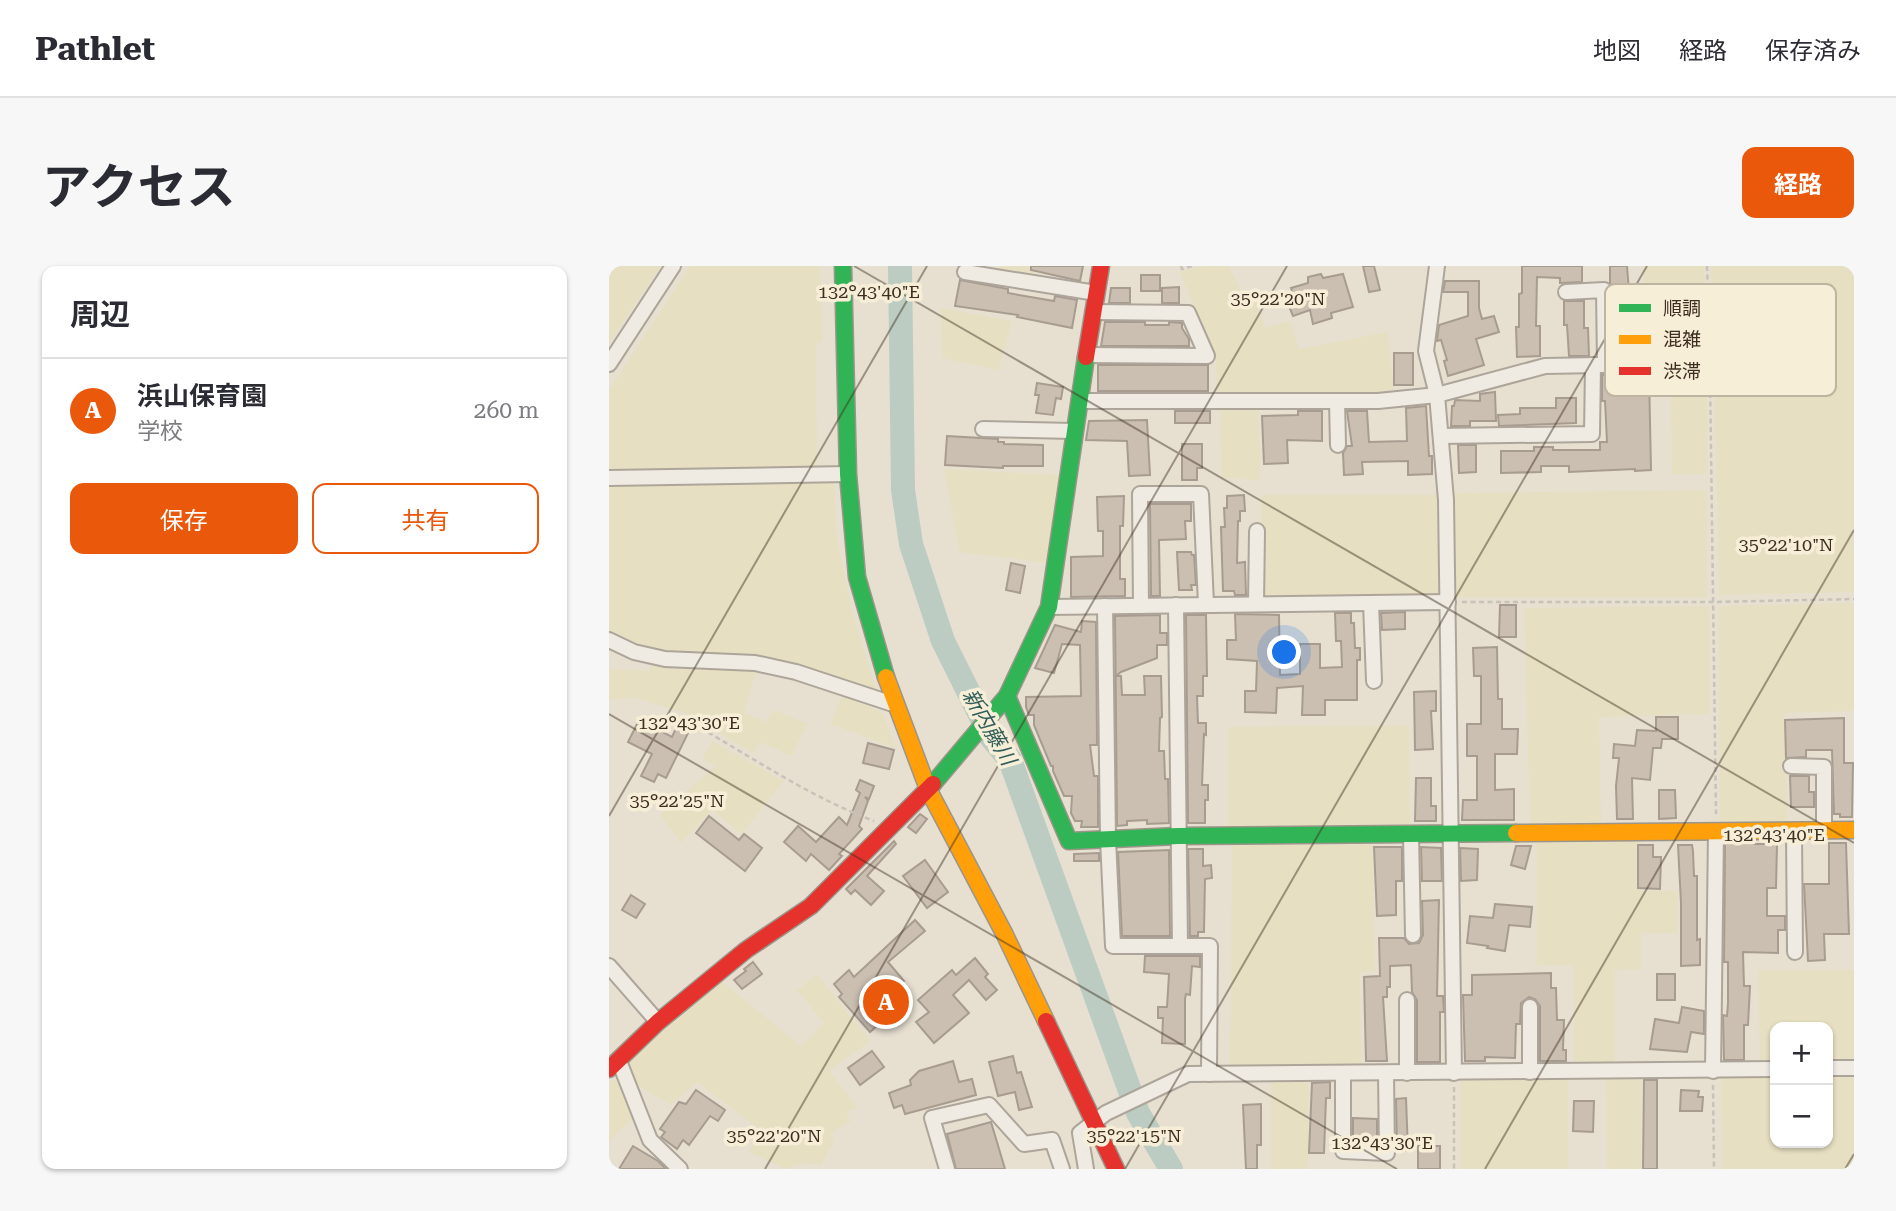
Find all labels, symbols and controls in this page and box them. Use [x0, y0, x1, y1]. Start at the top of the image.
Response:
text: Pathlet [35, 29, 155, 68]
text: 地図 [1593, 37, 1641, 65]
text: 経路 [1679, 37, 1727, 65]
text: 保存済み [1765, 37, 1861, 65]
button: 経路 [1742, 147, 1854, 218]
text: アクセス [42, 159, 236, 216]
text: 132°43'40"E [818, 281, 920, 302]
legend [1605, 284, 1836, 396]
text: 35°22'20"N [1231, 288, 1325, 309]
text: 周辺 [70, 297, 130, 332]
text: 順調 [1663, 297, 1701, 320]
text: 混雑 [1663, 328, 1701, 351]
text: 渋滞 [1663, 360, 1701, 383]
text: 浜山保育園 [137, 381, 267, 411]
text: A [85, 397, 101, 424]
text: 260 m [474, 397, 539, 424]
text: 学校 [137, 418, 183, 445]
button: 保存 [70, 483, 298, 554]
button: 共有 [312, 483, 539, 554]
text: 35°22'10"N [1739, 534, 1833, 555]
your location [1267, 635, 1301, 669]
water label: 新内藤川 [958, 685, 1021, 771]
text: 132°43'30"E [638, 712, 740, 733]
text: 35°22'25"N [630, 790, 724, 811]
text: 132°43'40"E [1723, 824, 1825, 845]
pin: A [863, 976, 909, 1028]
map controls [1770, 1022, 1833, 1148]
button: + [1770, 1022, 1833, 1085]
button: − [1770, 1085, 1833, 1148]
text: 35°22'20"N [727, 1125, 821, 1146]
text: 35°22'15"N [1087, 1125, 1181, 1146]
text: 132°43'30"E [1331, 1132, 1433, 1153]

